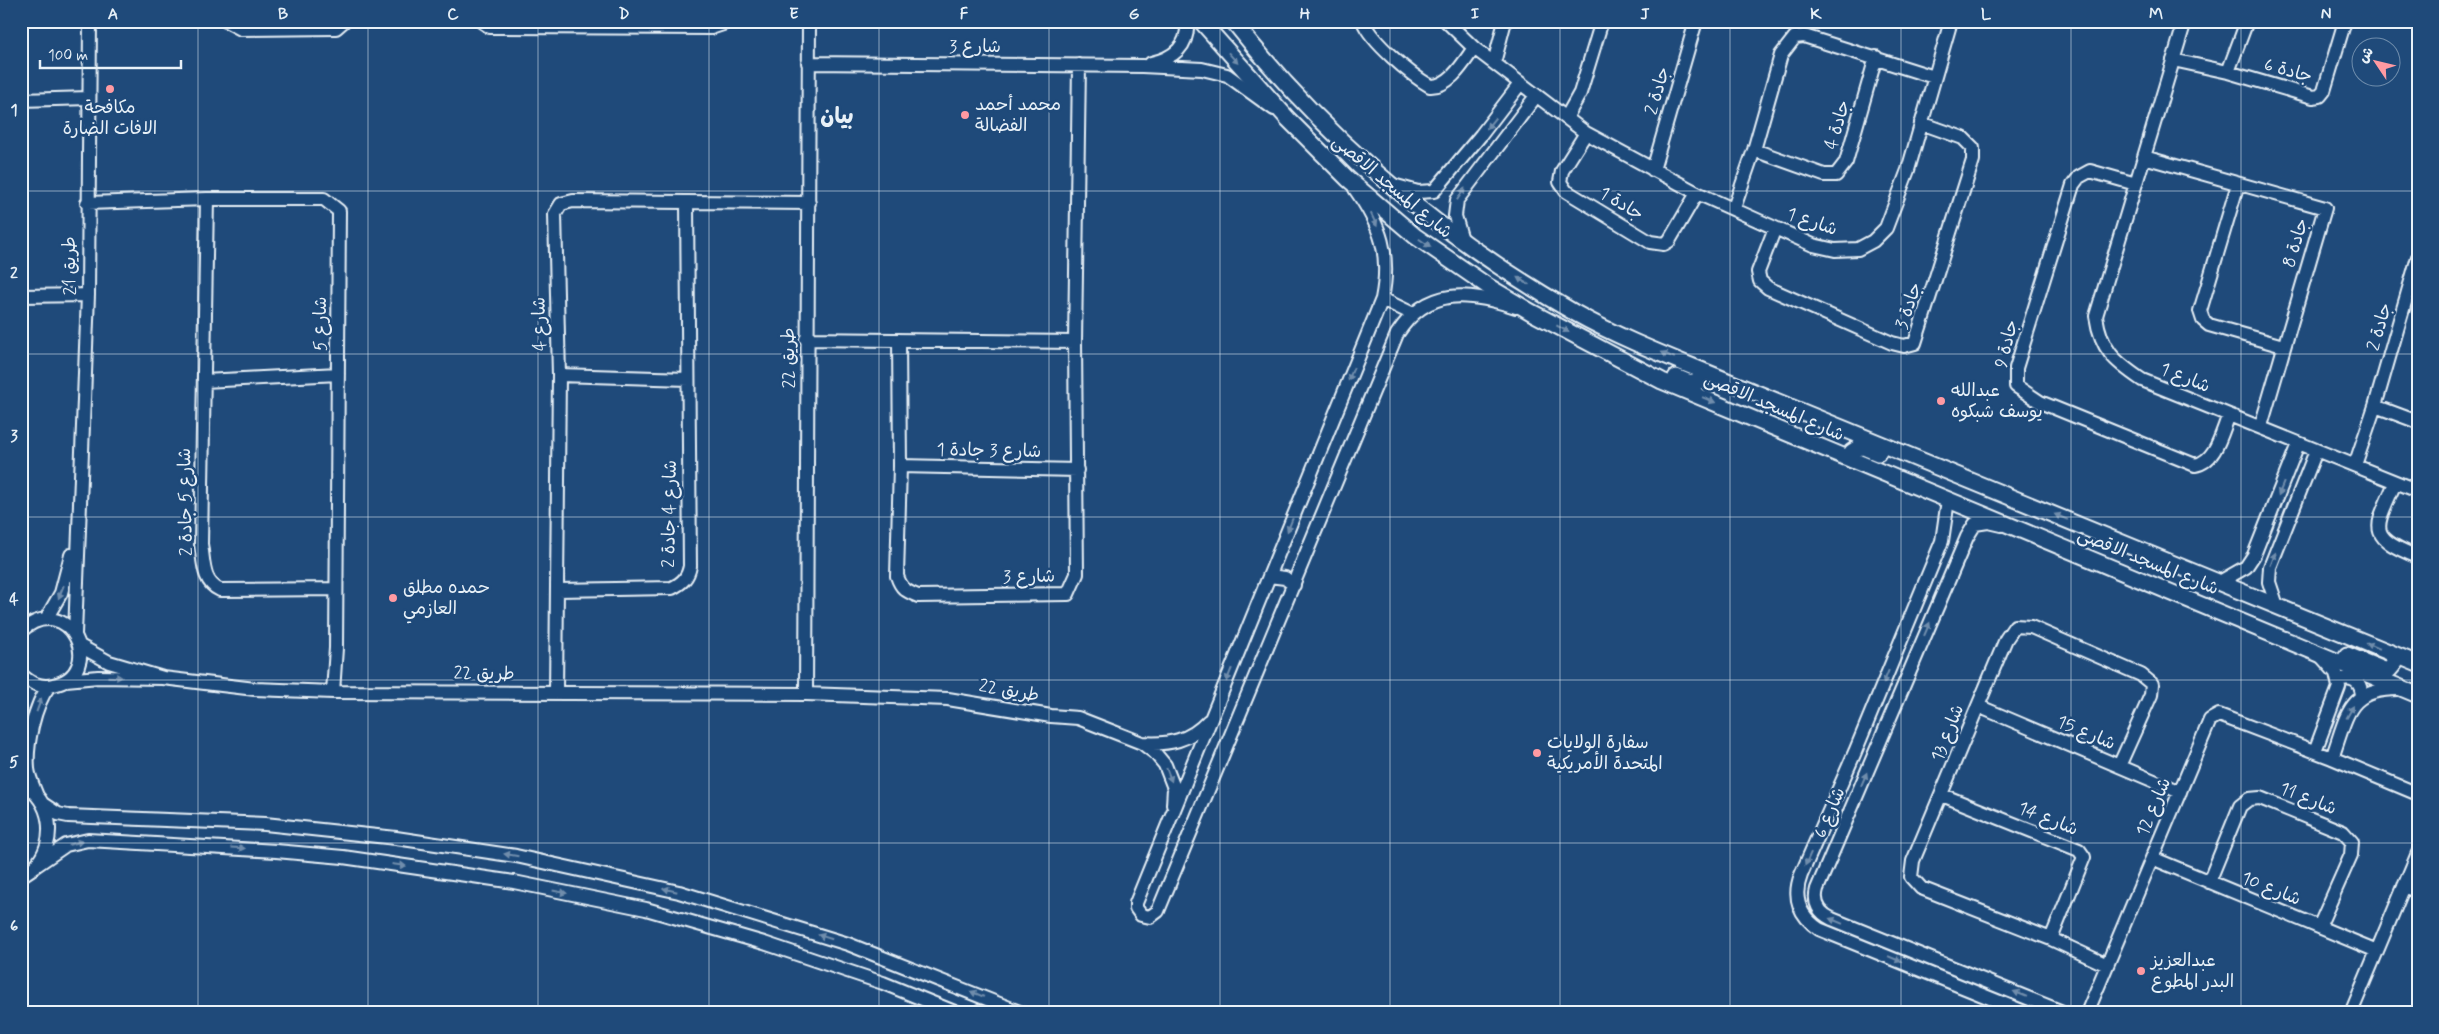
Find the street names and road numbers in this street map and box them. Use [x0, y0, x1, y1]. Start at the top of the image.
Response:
street label: شارع 3 [949, 35, 1001, 59]
street label: جادة 6 [2261, 53, 2315, 89]
street label: جادة 2 [1640, 64, 1676, 118]
street label: جادة 4 [1820, 97, 1856, 153]
street label: شارع المسجد الاقصى [1327, 130, 1457, 244]
street label: جادة 1 [1594, 181, 1648, 227]
street label: شارع 1 [1784, 202, 1840, 242]
street label: جادة 8 [2277, 216, 2315, 270]
street label: طريق 21 [58, 236, 82, 296]
street label: جادة 3 [1890, 279, 1928, 333]
street label: شارع 5 [309, 297, 333, 351]
street label: شارع 4 [528, 297, 552, 351]
street label: جادة 2 [2362, 300, 2398, 354]
street label: جادة 9 [1989, 317, 2025, 371]
street label: طريق 22 [777, 328, 801, 389]
street label: شارع 1 [2156, 357, 2214, 399]
street label: شارع المسجد الاقصى [1700, 367, 1848, 447]
street label: شارع 3 جادة 1 [936, 438, 1042, 464]
street label: شارع 5 جادة 2 [173, 448, 199, 556]
street label: شارع 4 جادة 2 [657, 460, 683, 568]
street label: شارع المسجد الاقصى [2074, 523, 2222, 601]
street label: شارع 3 [1003, 565, 1055, 589]
street label: طريق 22 [453, 661, 515, 687]
street label: طريق 22 [977, 674, 1041, 708]
street label: شارع 13 [1926, 701, 1970, 765]
street label: شارع 15 [2053, 710, 2119, 756]
street label: شارع 12 [2131, 774, 2177, 840]
street label: شارع 11 [2276, 777, 2340, 821]
street label: شارع 6 [1809, 784, 1851, 842]
street label: شارع 14 [2014, 796, 2082, 842]
street label: شارع 10 [2238, 866, 2304, 912]

